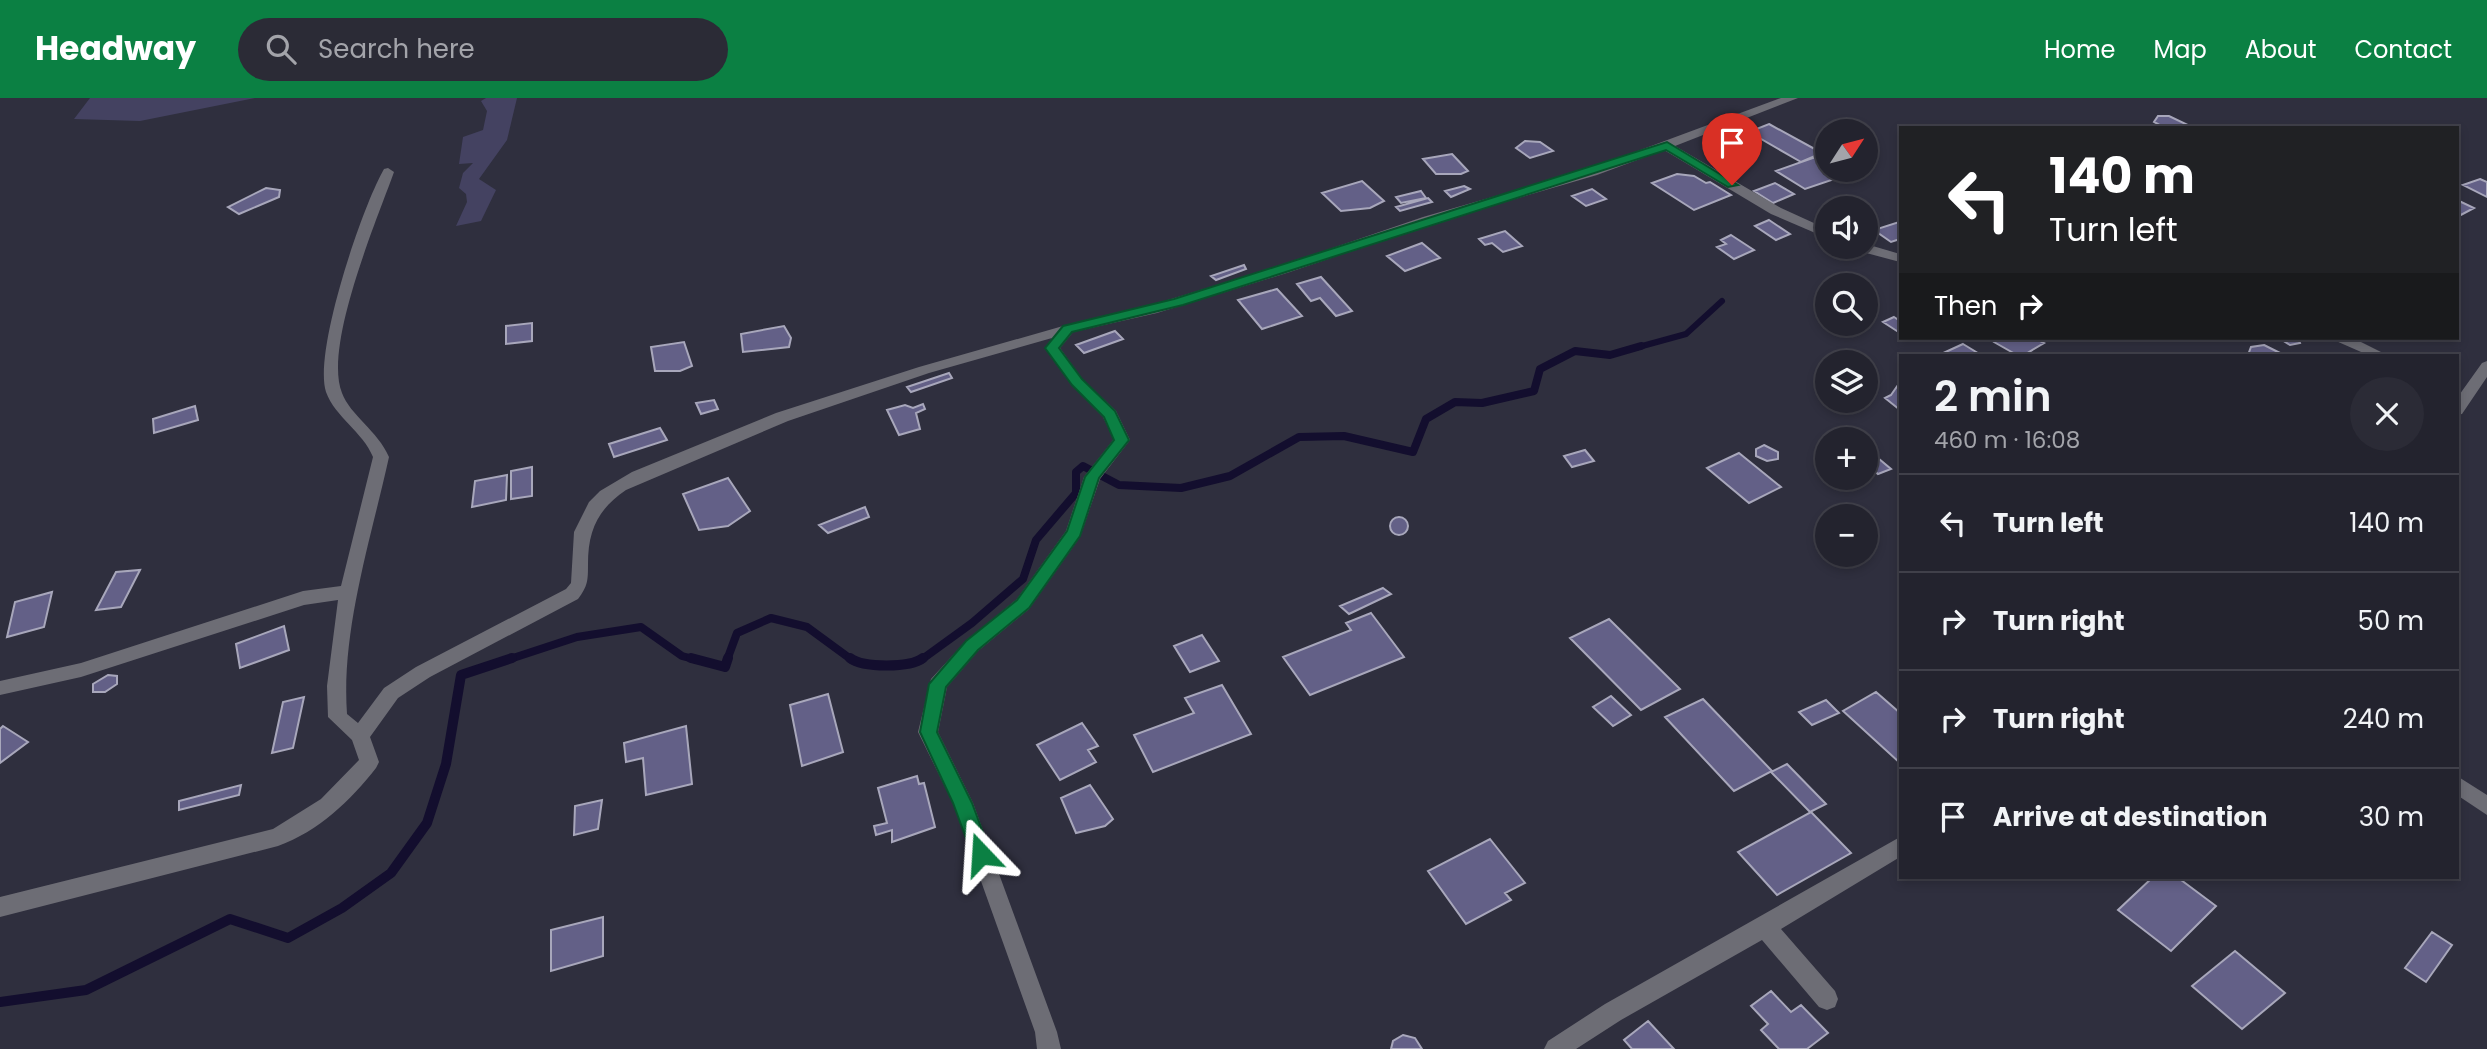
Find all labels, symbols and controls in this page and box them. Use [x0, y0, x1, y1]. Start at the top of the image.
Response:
search box [238, 18, 728, 81]
text: Headway [35, 25, 196, 72]
icon: search [262, 30, 300, 68]
text: Search here [318, 31, 475, 67]
text: Home [2044, 33, 2116, 66]
text: Map [2154, 33, 2207, 66]
text: About [2245, 33, 2316, 66]
text: Contact [2354, 33, 2452, 66]
pin [1702, 113, 1762, 185]
north arrow [1815, 119, 1878, 182]
map controls [1815, 119, 1878, 567]
icon: arrive [1713, 124, 1751, 162]
text: 140 m [2049, 142, 2195, 210]
icon: left [1934, 154, 2025, 245]
button: sound [1815, 196, 1878, 259]
text: Turn left [2049, 207, 2178, 252]
button: search [1815, 273, 1878, 336]
icon: right [2011, 287, 2049, 325]
text: Then [1934, 288, 1997, 324]
button: layers [1815, 350, 1878, 413]
text: 2 min [1934, 367, 2052, 426]
button: close [2350, 377, 2424, 451]
text: 460 m · 16:08 [1934, 424, 2080, 456]
button: + [1815, 427, 1878, 490]
button: − [1815, 504, 1878, 567]
icon: left [1934, 504, 1972, 542]
text: Turn left [1993, 505, 2104, 541]
text: 140 m [2349, 505, 2424, 541]
icon: right [1934, 602, 1972, 640]
text: Turn right [1993, 603, 2125, 639]
text: 50 m [2358, 603, 2424, 639]
icon: right [1934, 700, 1972, 738]
text: Turn right [1993, 701, 2125, 737]
text: 240 m [2343, 701, 2424, 737]
icon: arrive [1934, 798, 1972, 836]
text: Arrive at destination [1993, 799, 2268, 835]
text: 30 m [2359, 799, 2424, 835]
position arrow [944, 817, 1018, 891]

